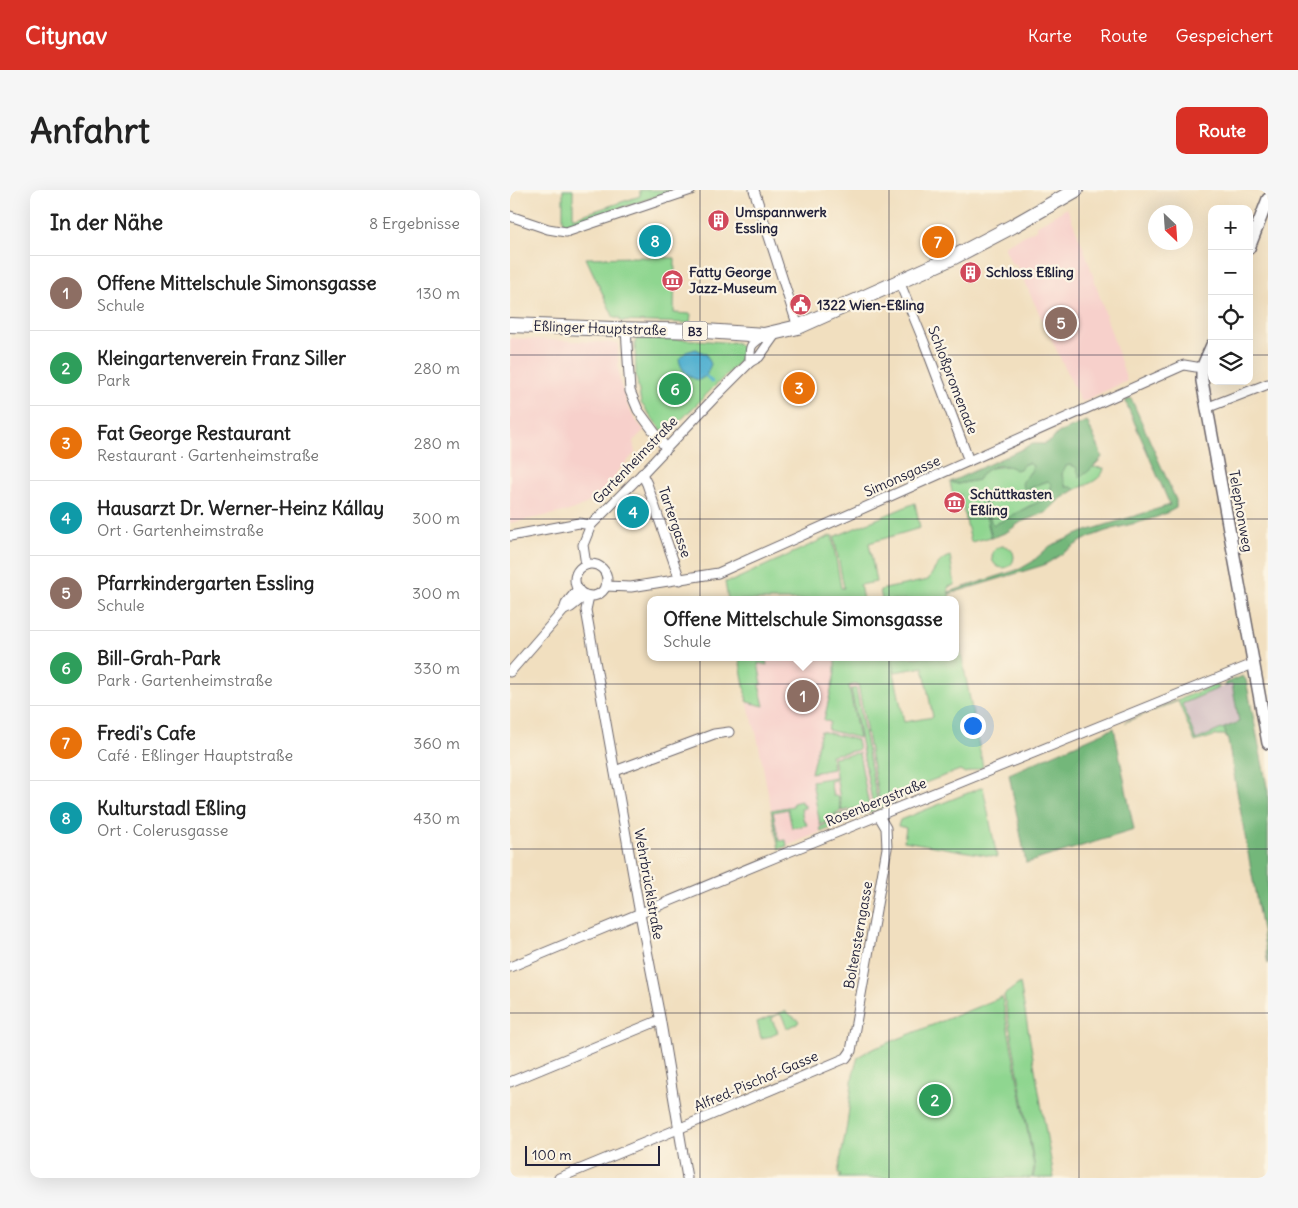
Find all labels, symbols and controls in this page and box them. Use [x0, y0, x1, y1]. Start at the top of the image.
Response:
text: Citynav [25, 20, 107, 50]
text: Karte [1028, 24, 1072, 47]
text: Route [1100, 24, 1147, 47]
text: Gespeichert [1175, 24, 1273, 47]
button: Route [1176, 107, 1268, 154]
text: Anfahrt [30, 108, 150, 152]
place label: Umspannwerk Essling [735, 203, 827, 237]
north arrow [1148, 205, 1193, 250]
map controls [1208, 205, 1253, 385]
button: + [1208, 205, 1253, 250]
building icon: Umspannwerk Essling [707, 208, 731, 232]
text: In der Nähe [50, 209, 163, 236]
text: 8 Ergebnisse [369, 213, 460, 233]
pin: 8 [639, 222, 671, 260]
pin: 7 [922, 223, 954, 261]
button: − [1208, 250, 1253, 295]
building icon: Schloss Eßling [958, 260, 982, 284]
place label: Fatty George Jazz-Museum [689, 263, 777, 297]
place label: Schloss Eßling [986, 263, 1074, 281]
museum icon: Fatty George Jazz-Museum [661, 268, 685, 292]
text: Offene Mittelschule Simonsgasse [97, 271, 376, 295]
text: 1 [63, 283, 69, 303]
text: 130 m [416, 283, 460, 303]
public building icon: 1322 Wien-Eßling [789, 293, 813, 317]
text: Schule [97, 295, 145, 315]
button: locate [1208, 295, 1253, 340]
place label: 1322 Wien-Eßling [817, 296, 925, 314]
pin: 5 [1045, 304, 1077, 342]
street label: Eßlinger Hauptstraße [533, 317, 667, 339]
road number: B3 [682, 322, 708, 340]
street label: Schloßpromenade [924, 323, 982, 437]
button: layers [1208, 340, 1253, 385]
text: Kleingartenverein Franz Siller [97, 346, 346, 370]
text: 2 [62, 358, 70, 378]
text: 280 m [414, 358, 460, 378]
pin: 3 [783, 369, 815, 407]
text: Park [97, 370, 130, 390]
pin: 6 [659, 370, 691, 408]
street label: Gartenheimstraße [589, 412, 681, 508]
text: Fat George Restaurant [97, 421, 291, 445]
text: 3 [61, 433, 71, 453]
text: 280 m [414, 433, 460, 453]
text: Restaurant · Gartenheimstraße [97, 445, 319, 465]
street label: Simonsgasse [861, 451, 943, 501]
street label: Telephonweg [1225, 469, 1257, 553]
street label: Tartergasse [654, 484, 696, 560]
place label: Schüttkasten Eßling [970, 485, 1052, 519]
museum icon: Schüttkasten Eßling [942, 490, 966, 514]
pin: 4 [617, 493, 649, 531]
text: Hausarzt Dr. Werner-Heinz Kállay [97, 496, 384, 520]
text: 4 [61, 508, 71, 528]
text: 300 m [412, 508, 460, 528]
text: Ort · Gartenheimstraße [97, 520, 264, 540]
text: Pfarrkindergarten Essling [97, 571, 314, 595]
text: 5 [61, 583, 71, 603]
text: 300 m [412, 583, 460, 603]
text: Schule [97, 595, 145, 615]
popup [647, 596, 959, 661]
text: Offene Mittelschule Simonsgasse [663, 607, 943, 631]
text: Schule [663, 631, 711, 651]
text: Bill-Grah-Park [97, 646, 221, 670]
text: 6 [61, 658, 71, 678]
text: 330 m [413, 658, 460, 678]
text: Park · Gartenheimstraße [97, 670, 273, 690]
pin: 1 [787, 677, 819, 715]
your location [960, 713, 986, 739]
text: Fredi's Cafe [97, 721, 196, 745]
text: 7 [62, 733, 70, 753]
text: 360 m [413, 733, 460, 753]
text: Café · Eßlinger Hauptstraße [97, 745, 293, 765]
street label: Rosenbergstraße [823, 774, 929, 830]
text: Kulturstadl Eßling [97, 796, 246, 820]
text: 8 [61, 808, 71, 828]
text: 430 m [413, 808, 460, 828]
text: Ort · Colerusgasse [97, 820, 228, 840]
street label: Wehrbrücklstraße [630, 827, 668, 941]
street label: Boltensterngasse [840, 880, 876, 990]
street label: Alfred-Pischof-Gasse [691, 1047, 821, 1115]
pin: 2 [919, 1081, 951, 1119]
scale bar [525, 1143, 660, 1166]
text: 100 m [532, 1146, 572, 1164]

